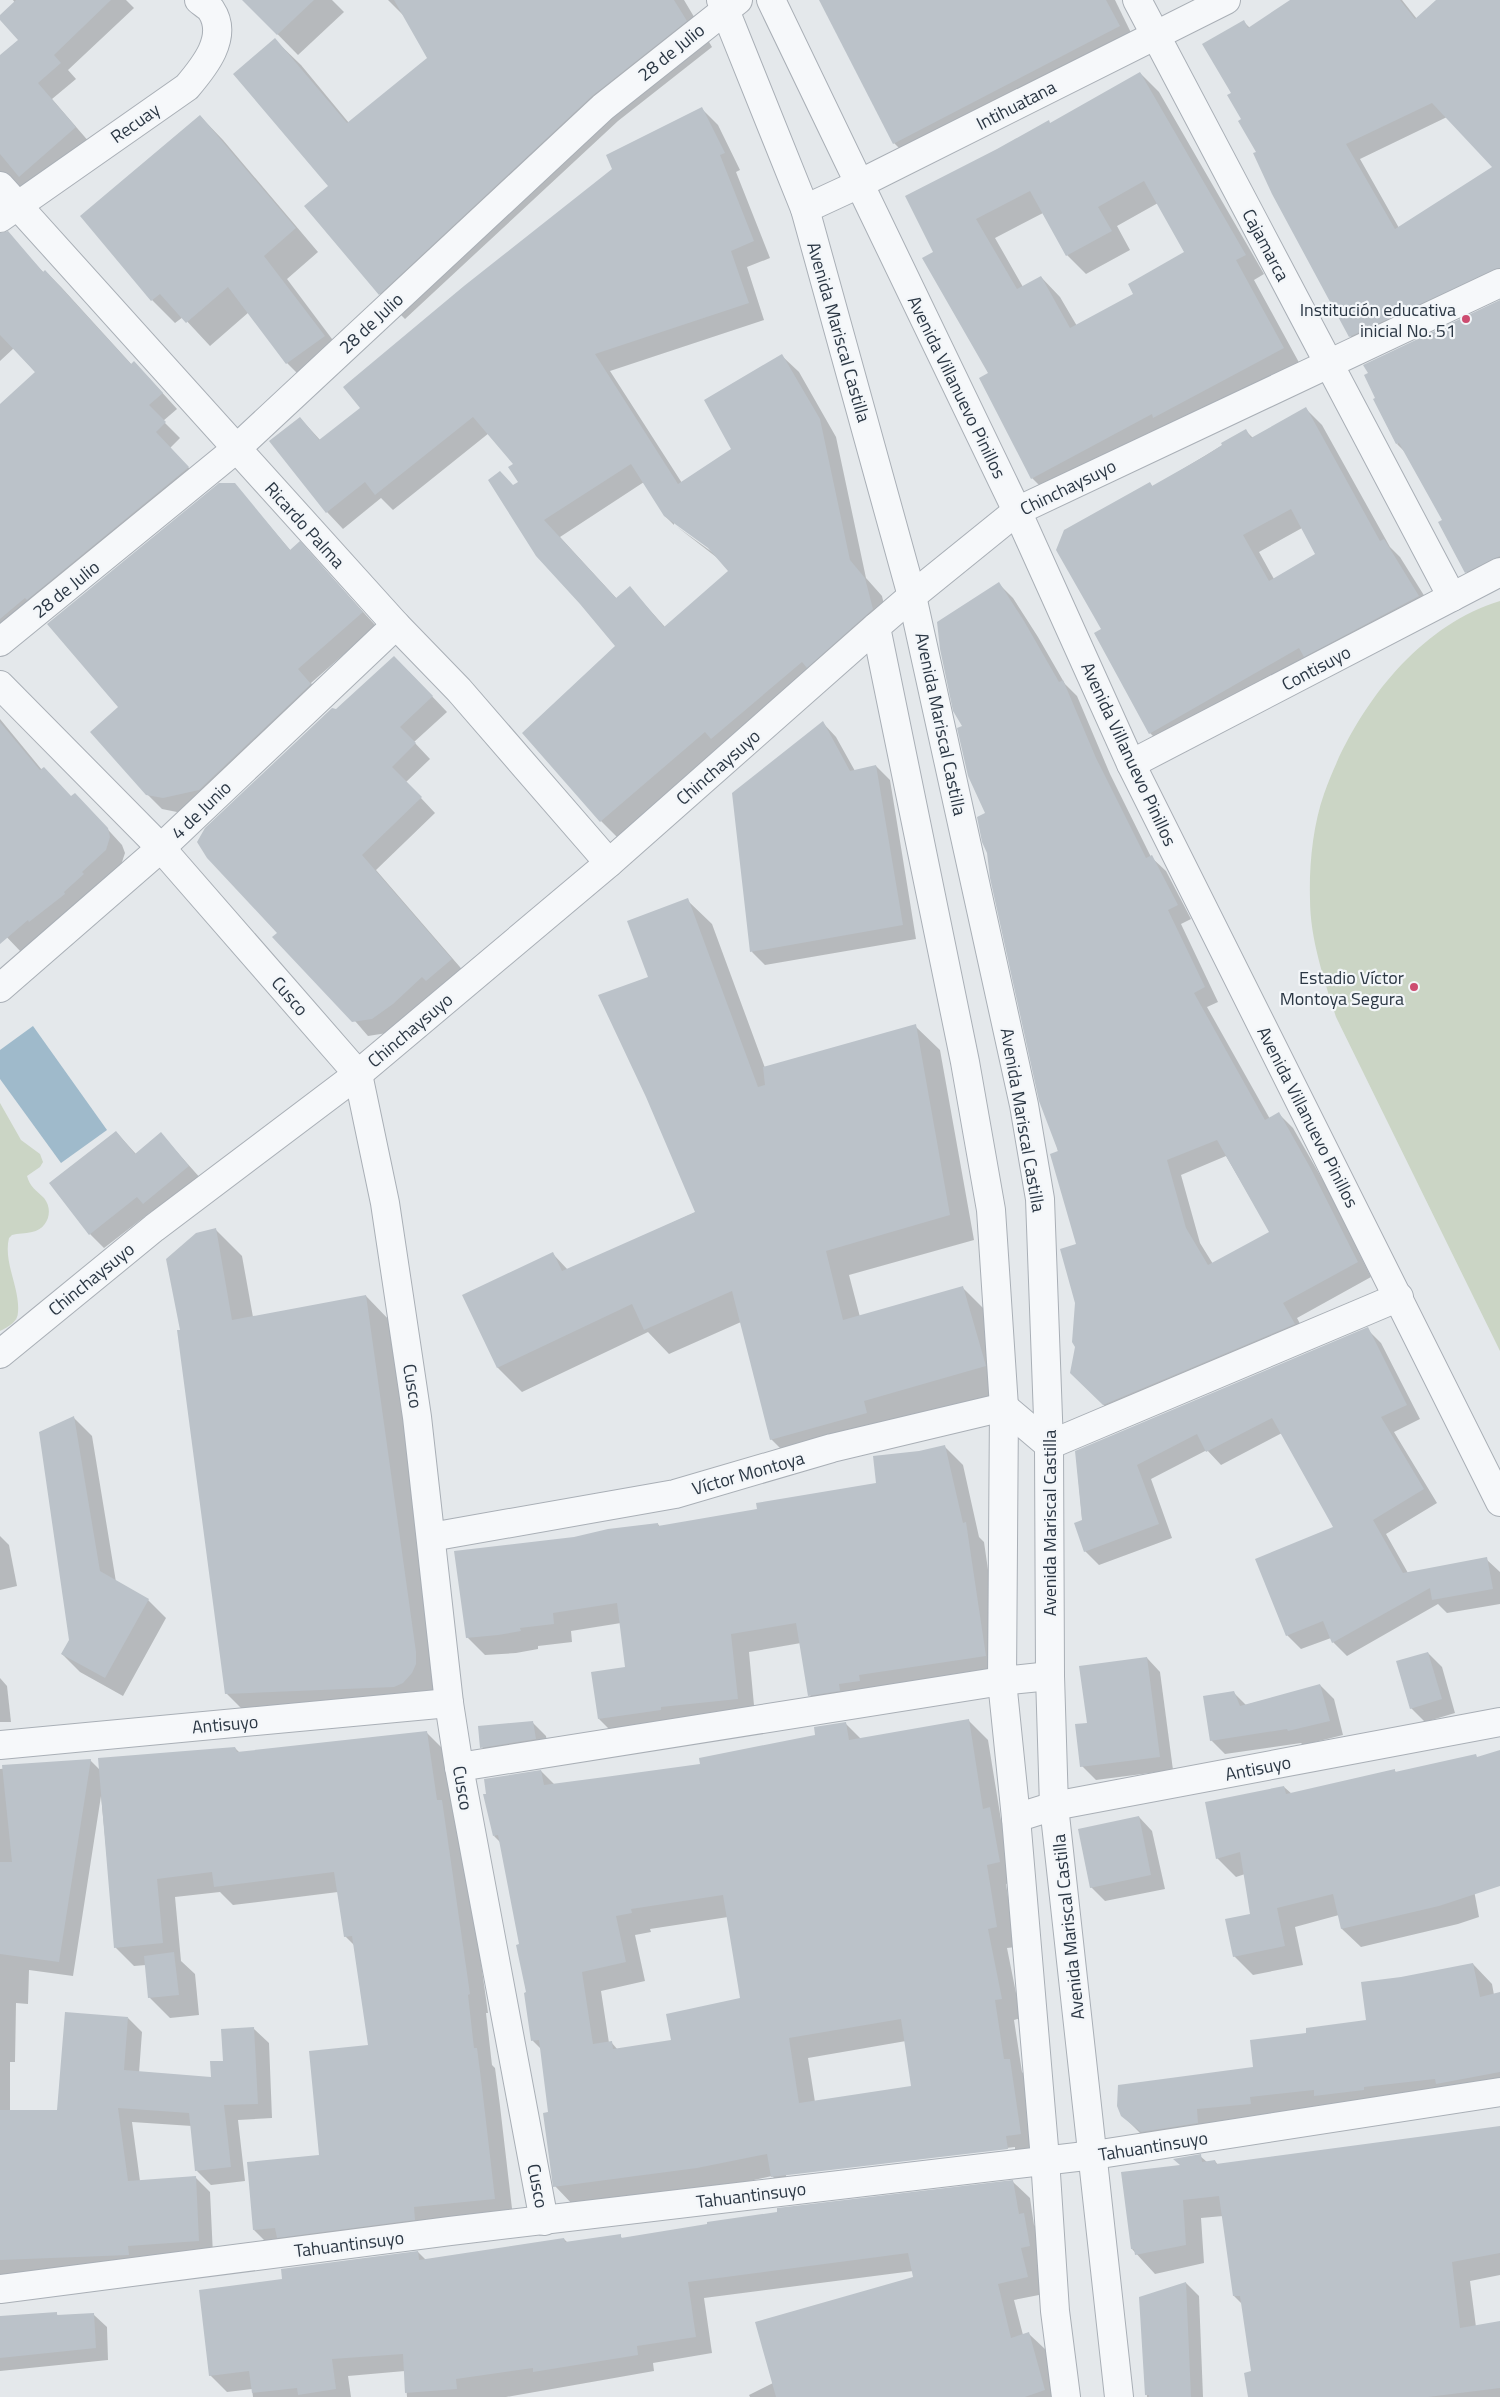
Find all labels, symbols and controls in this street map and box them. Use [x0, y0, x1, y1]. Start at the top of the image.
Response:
street label: 28 de Julio [632, 17, 710, 87]
street label: Intihuatana [971, 73, 1061, 137]
street label: Recuay [105, 96, 166, 150]
street label: Cajamarca [1236, 204, 1296, 286]
street label: Avenida Mariscal Castilla [800, 239, 878, 425]
street label: 28 de Julio [333, 286, 409, 360]
street label: Avenida Villanuevo Pinillos [901, 291, 1013, 483]
place label: Institución educativa inicial No. 51 [1300, 296, 1456, 344]
marker: Institución educativa inicial No. 51 [1460, 313, 1472, 325]
street label: Chinchaysuyo [1015, 452, 1121, 522]
street label: Ricardo Palma [259, 476, 351, 574]
street label: 28 de Julio [27, 554, 105, 624]
street label: Avenida Mariscal Castilla [908, 630, 974, 818]
street label: Contisuyo [1277, 638, 1355, 698]
street label: Avenida Villanuevo Pinillos [1074, 657, 1184, 851]
street label: Chinchaysuyo [670, 723, 766, 811]
street label: 4 de Junio [165, 774, 237, 846]
place label: Estadio Víctor Montoya Segura [1280, 964, 1404, 1012]
street label: Cusco [265, 970, 315, 1022]
marker: Estadio Víctor Montoya Segura [1408, 981, 1420, 993]
street label: Chinchaysuyo [361, 986, 459, 1074]
street label: Avenida Villanuevo Pinillos [1250, 1022, 1366, 1212]
street label: Avenida Mariscal Castilla [994, 1026, 1052, 1214]
street label: Chinchaysuyo [42, 1236, 140, 1322]
street label: Cusco [396, 1362, 430, 1410]
street label: Avenida Mariscal Castilla [1036, 1430, 1063, 1616]
street label: Víctor Montoya [689, 1444, 807, 1502]
street label: Antisuyo [191, 1708, 259, 1740]
street label: Antisuyo [1223, 1748, 1293, 1788]
street label: Cusco [446, 1764, 480, 1812]
street label: Avenida Mariscal Castilla [1045, 1833, 1091, 2021]
street label: Tahuantinsuyo [1096, 2124, 1210, 2168]
street label: Cusco [520, 2161, 556, 2211]
street label: Tahuantinsuyo [694, 2175, 808, 2215]
street label: Tahuantinsuyo [292, 2224, 406, 2264]

